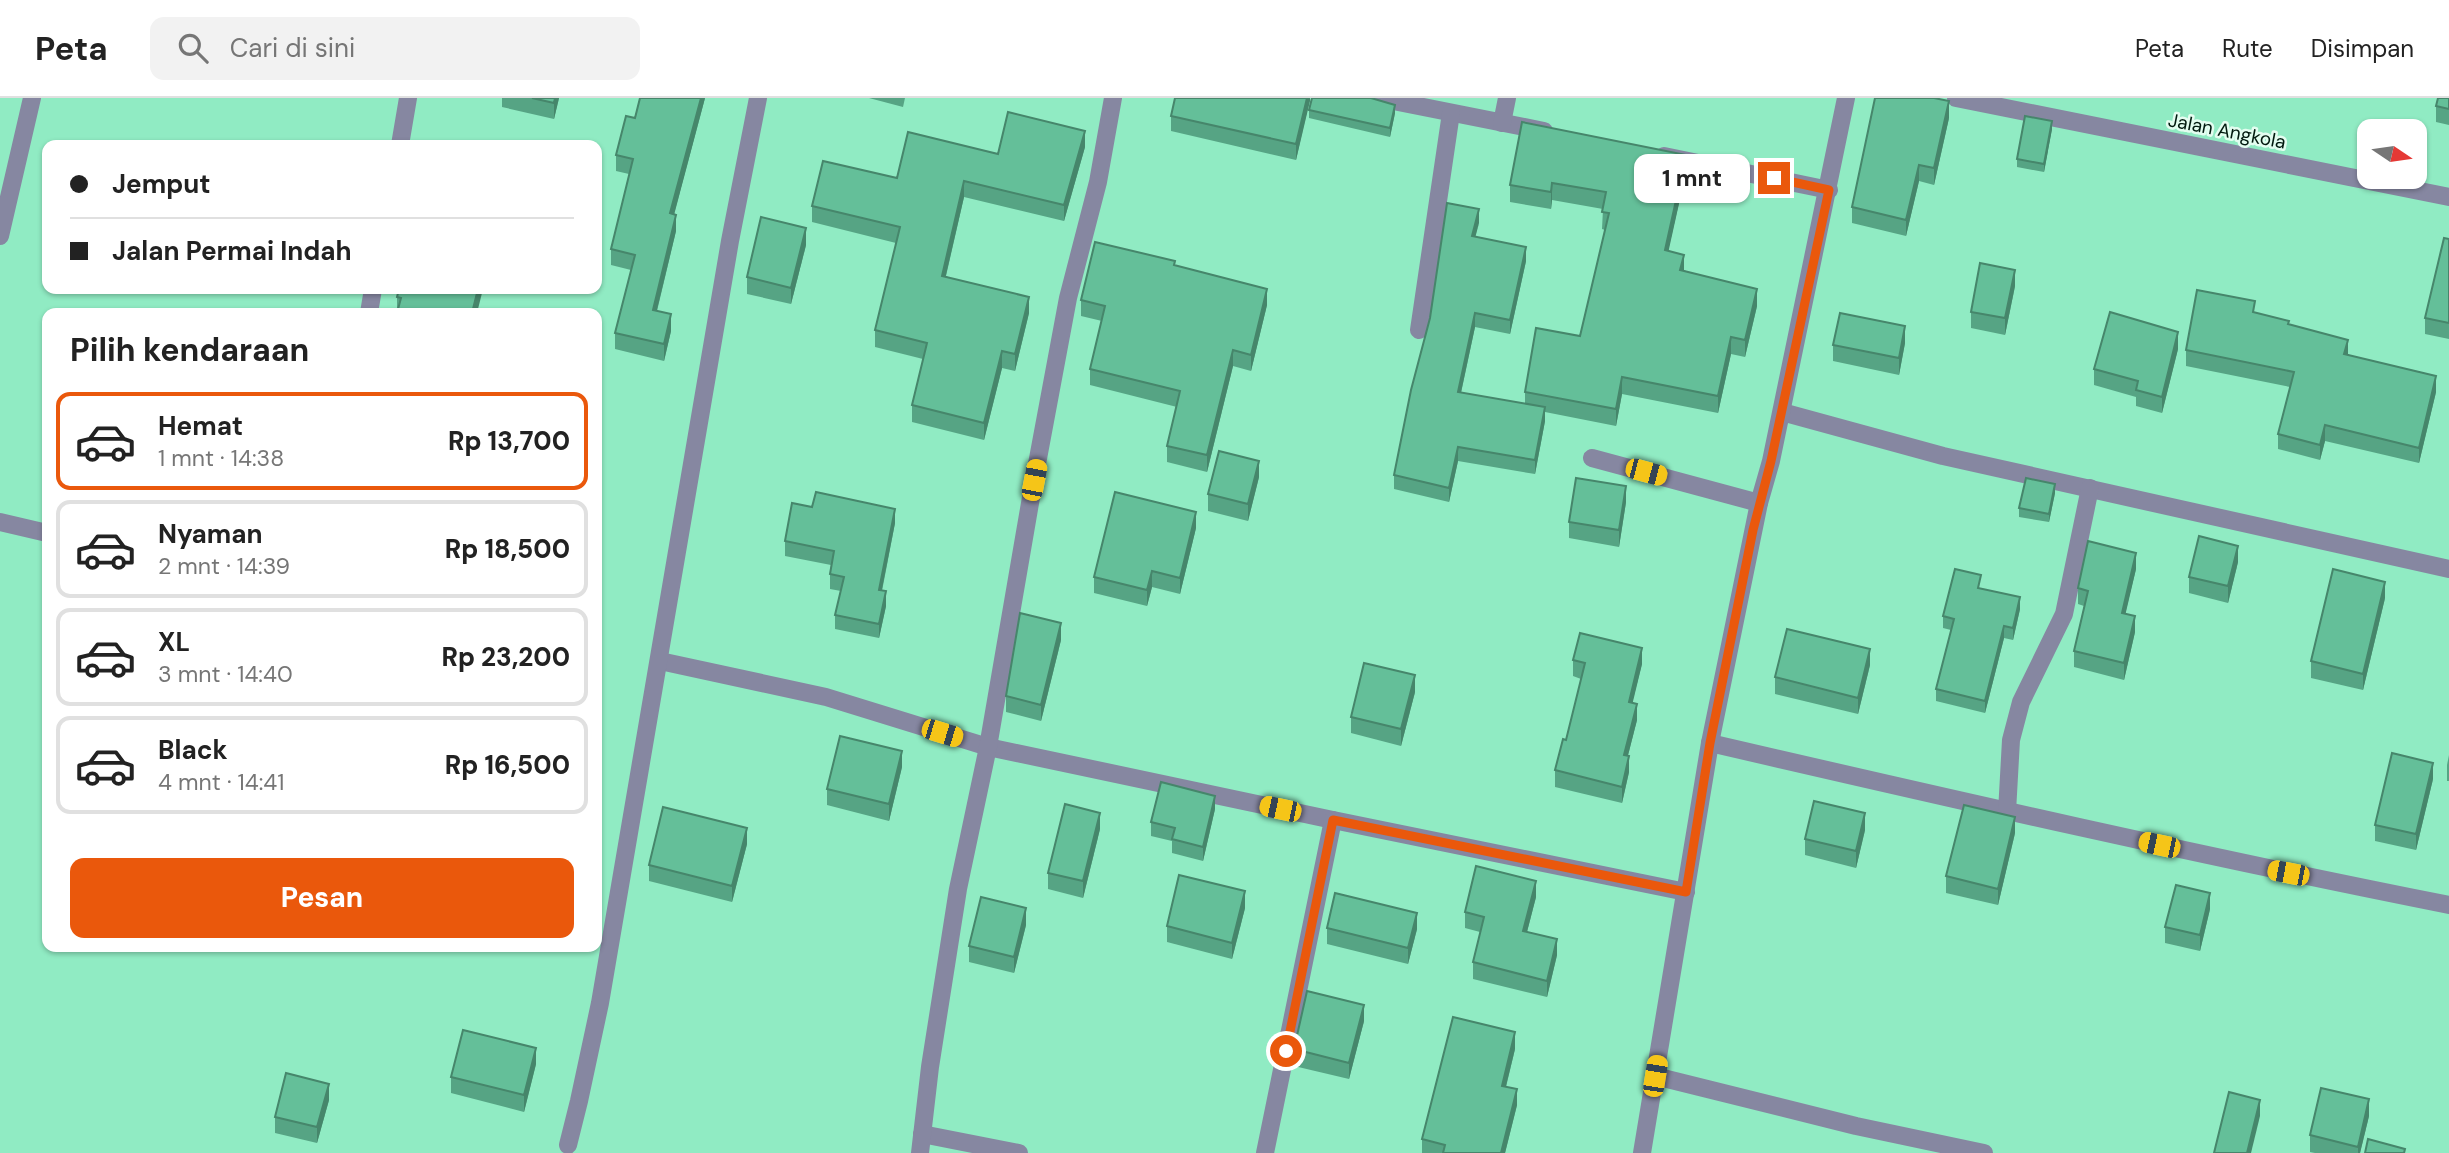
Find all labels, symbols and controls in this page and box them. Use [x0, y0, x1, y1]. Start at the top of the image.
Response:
search box [150, 17, 640, 80]
text: Peta [35, 27, 108, 70]
icon: search [174, 29, 212, 67]
text: Cari di sini [230, 31, 355, 65]
text: Peta [2135, 33, 2184, 64]
text: Rute [2222, 33, 2273, 64]
text: Disimpan [2311, 33, 2414, 64]
street label: Jalan Angkola [2166, 107, 2288, 155]
north arrow [2357, 119, 2427, 189]
map controls [2357, 119, 2427, 189]
callout: 1 mnt [1634, 154, 1750, 202]
route end [1758, 162, 1790, 194]
text: 1 mnt [1662, 163, 1722, 193]
text: Jemput [112, 167, 211, 201]
text: Jalan Permai Indah [112, 234, 352, 268]
text: Pilih kendaraan [70, 329, 309, 371]
text: Hemat [158, 409, 243, 443]
icon: car [74, 410, 137, 473]
text: Rp 13,700 [448, 424, 570, 458]
text: 1 mnt · 14:38 [158, 443, 284, 473]
car [1623, 456, 1670, 488]
car [1020, 457, 1049, 503]
text: Nyaman [158, 517, 263, 551]
icon: car [74, 518, 137, 581]
text: Rp 18,500 [445, 532, 570, 566]
text: 2 mnt · 14:39 [158, 551, 290, 581]
text: XL [158, 625, 190, 659]
icon: car [74, 626, 137, 689]
text: Rp 23,200 [441, 640, 570, 674]
text: 3 mnt · 14:40 [158, 659, 293, 689]
car [919, 717, 966, 749]
text: Black [158, 733, 228, 767]
icon: car [74, 734, 137, 797]
text: Rp 16,500 [445, 748, 570, 782]
text: 4 mnt · 14:41 [158, 767, 285, 797]
car [1258, 794, 1303, 824]
car [2137, 830, 2182, 860]
button: Pesan [70, 858, 574, 938]
car [2266, 859, 2311, 887]
route start [1270, 1035, 1302, 1067]
car [1642, 1054, 1669, 1098]

